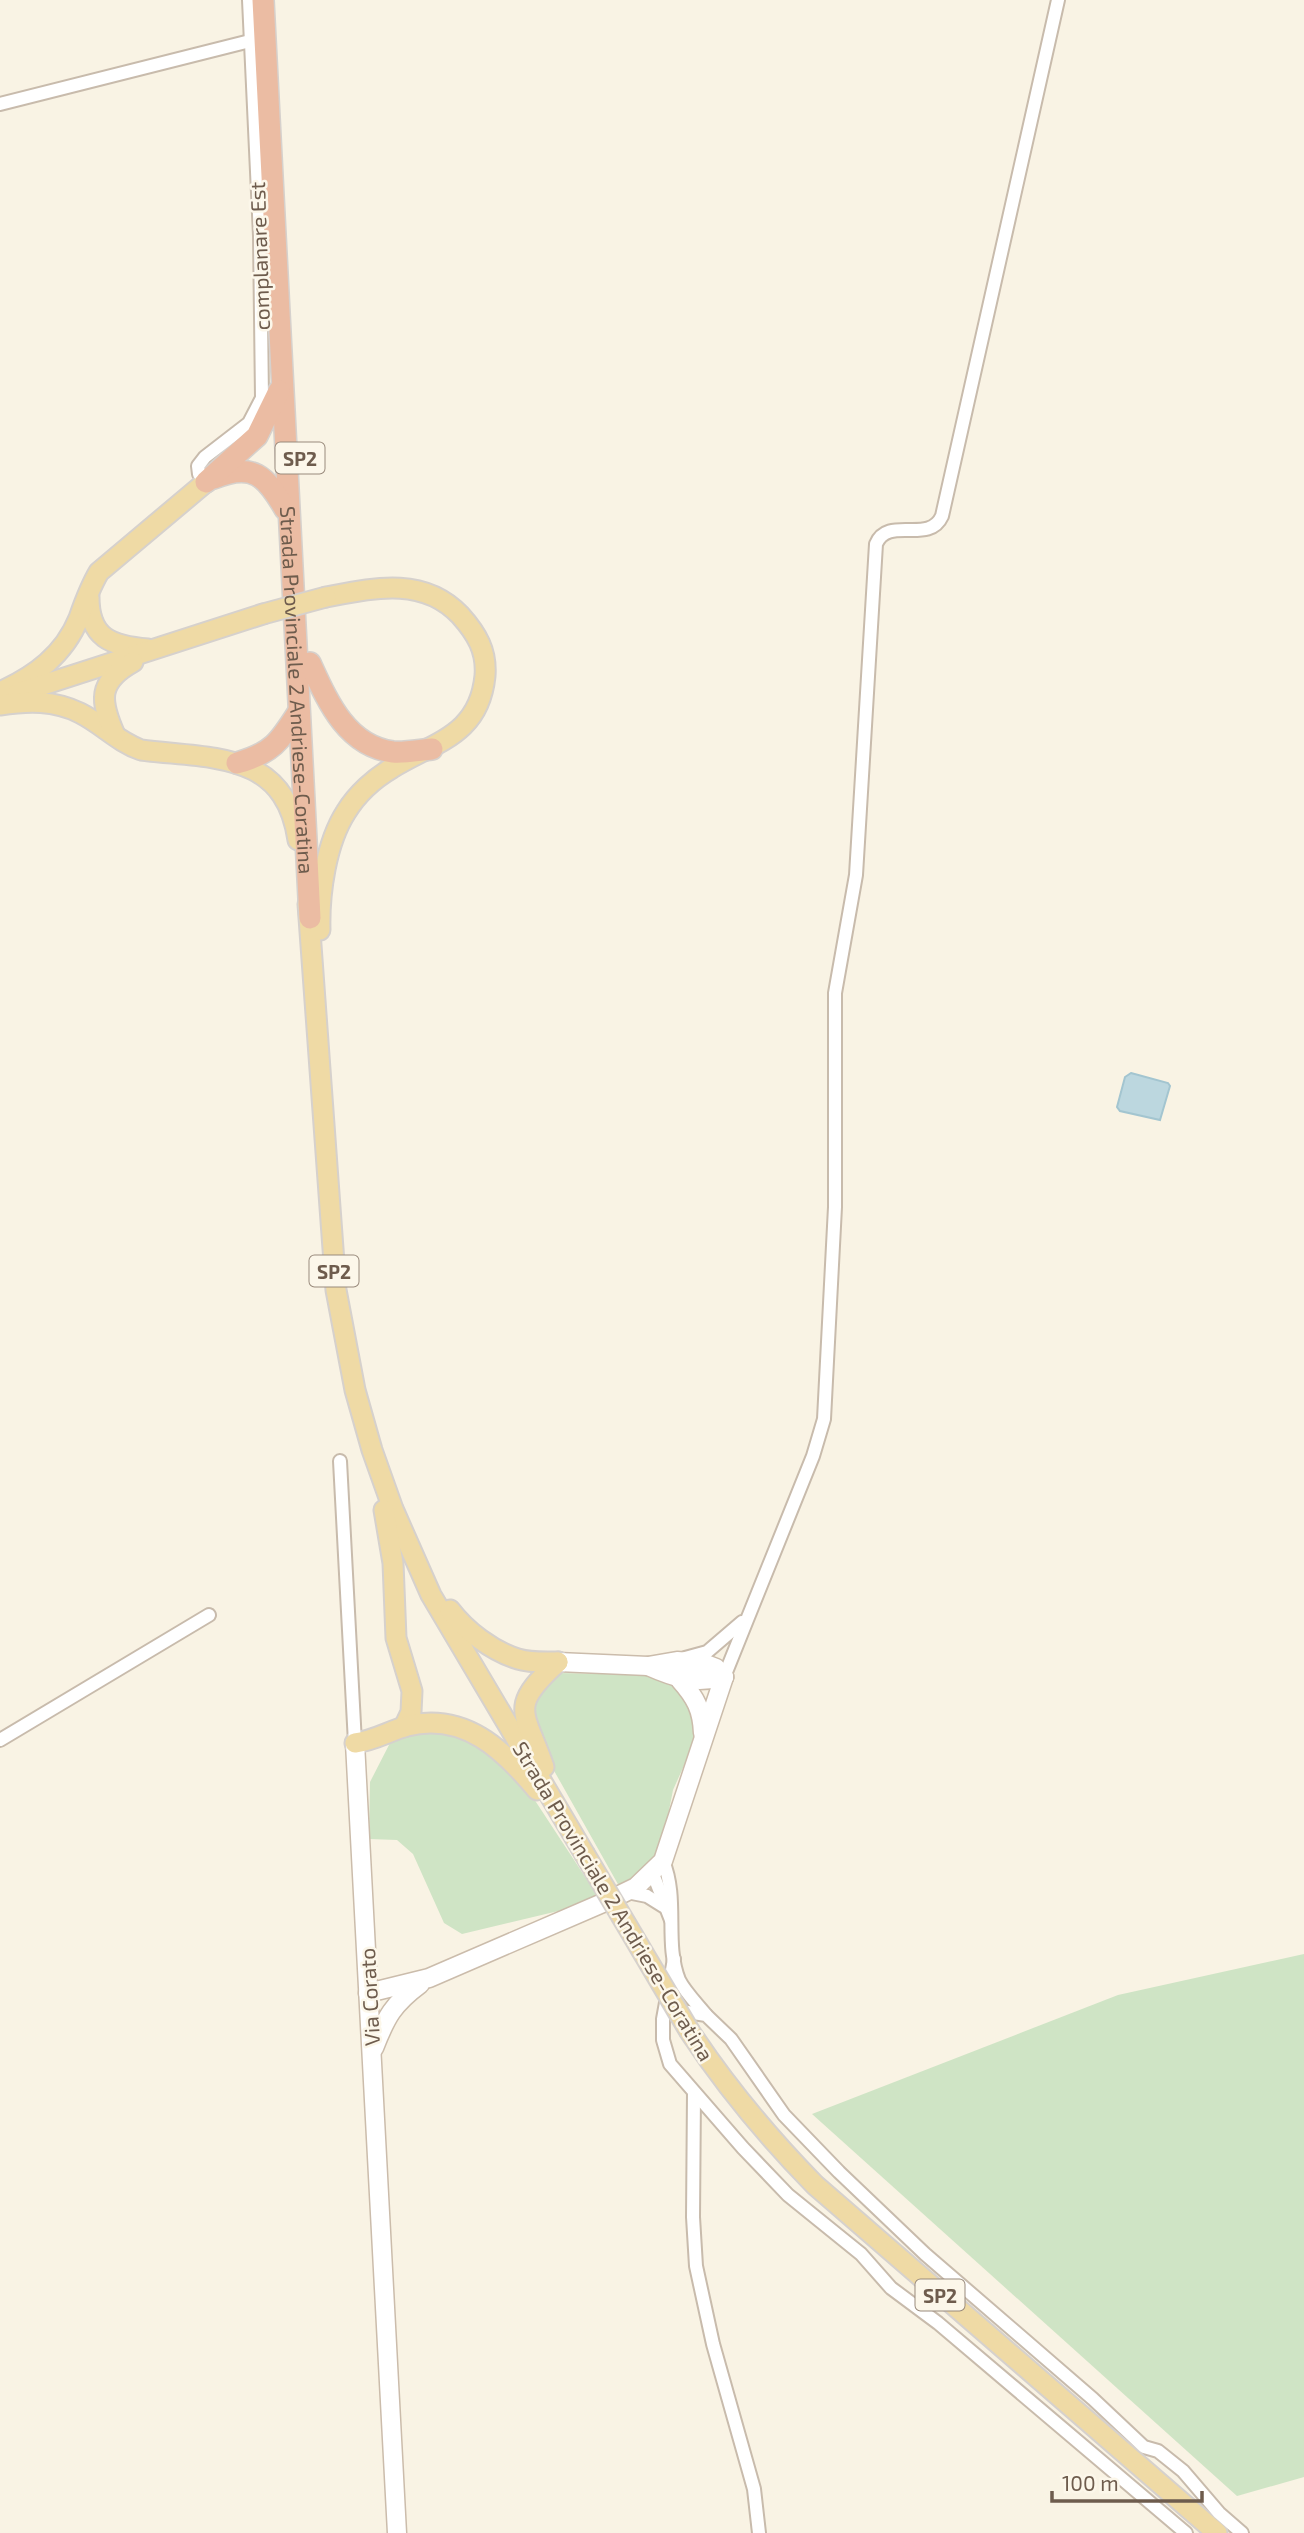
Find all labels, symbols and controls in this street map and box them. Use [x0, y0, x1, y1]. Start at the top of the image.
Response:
street label: complanare Est [244, 181, 274, 331]
road number: SP2 [276, 442, 324, 474]
street label: Strada Provinciale 2 Andriese-Coratina [276, 505, 320, 875]
road number: SP2 [310, 1256, 358, 1287]
street label: Strada Provinciale 2 Andriese-Coratina [508, 1737, 720, 2065]
street label: Via Corato [354, 1947, 384, 2047]
road number: SP2 [916, 2280, 964, 2310]
scale bar [1052, 2460, 1202, 2504]
text: 100 m [1062, 2470, 1119, 2495]

